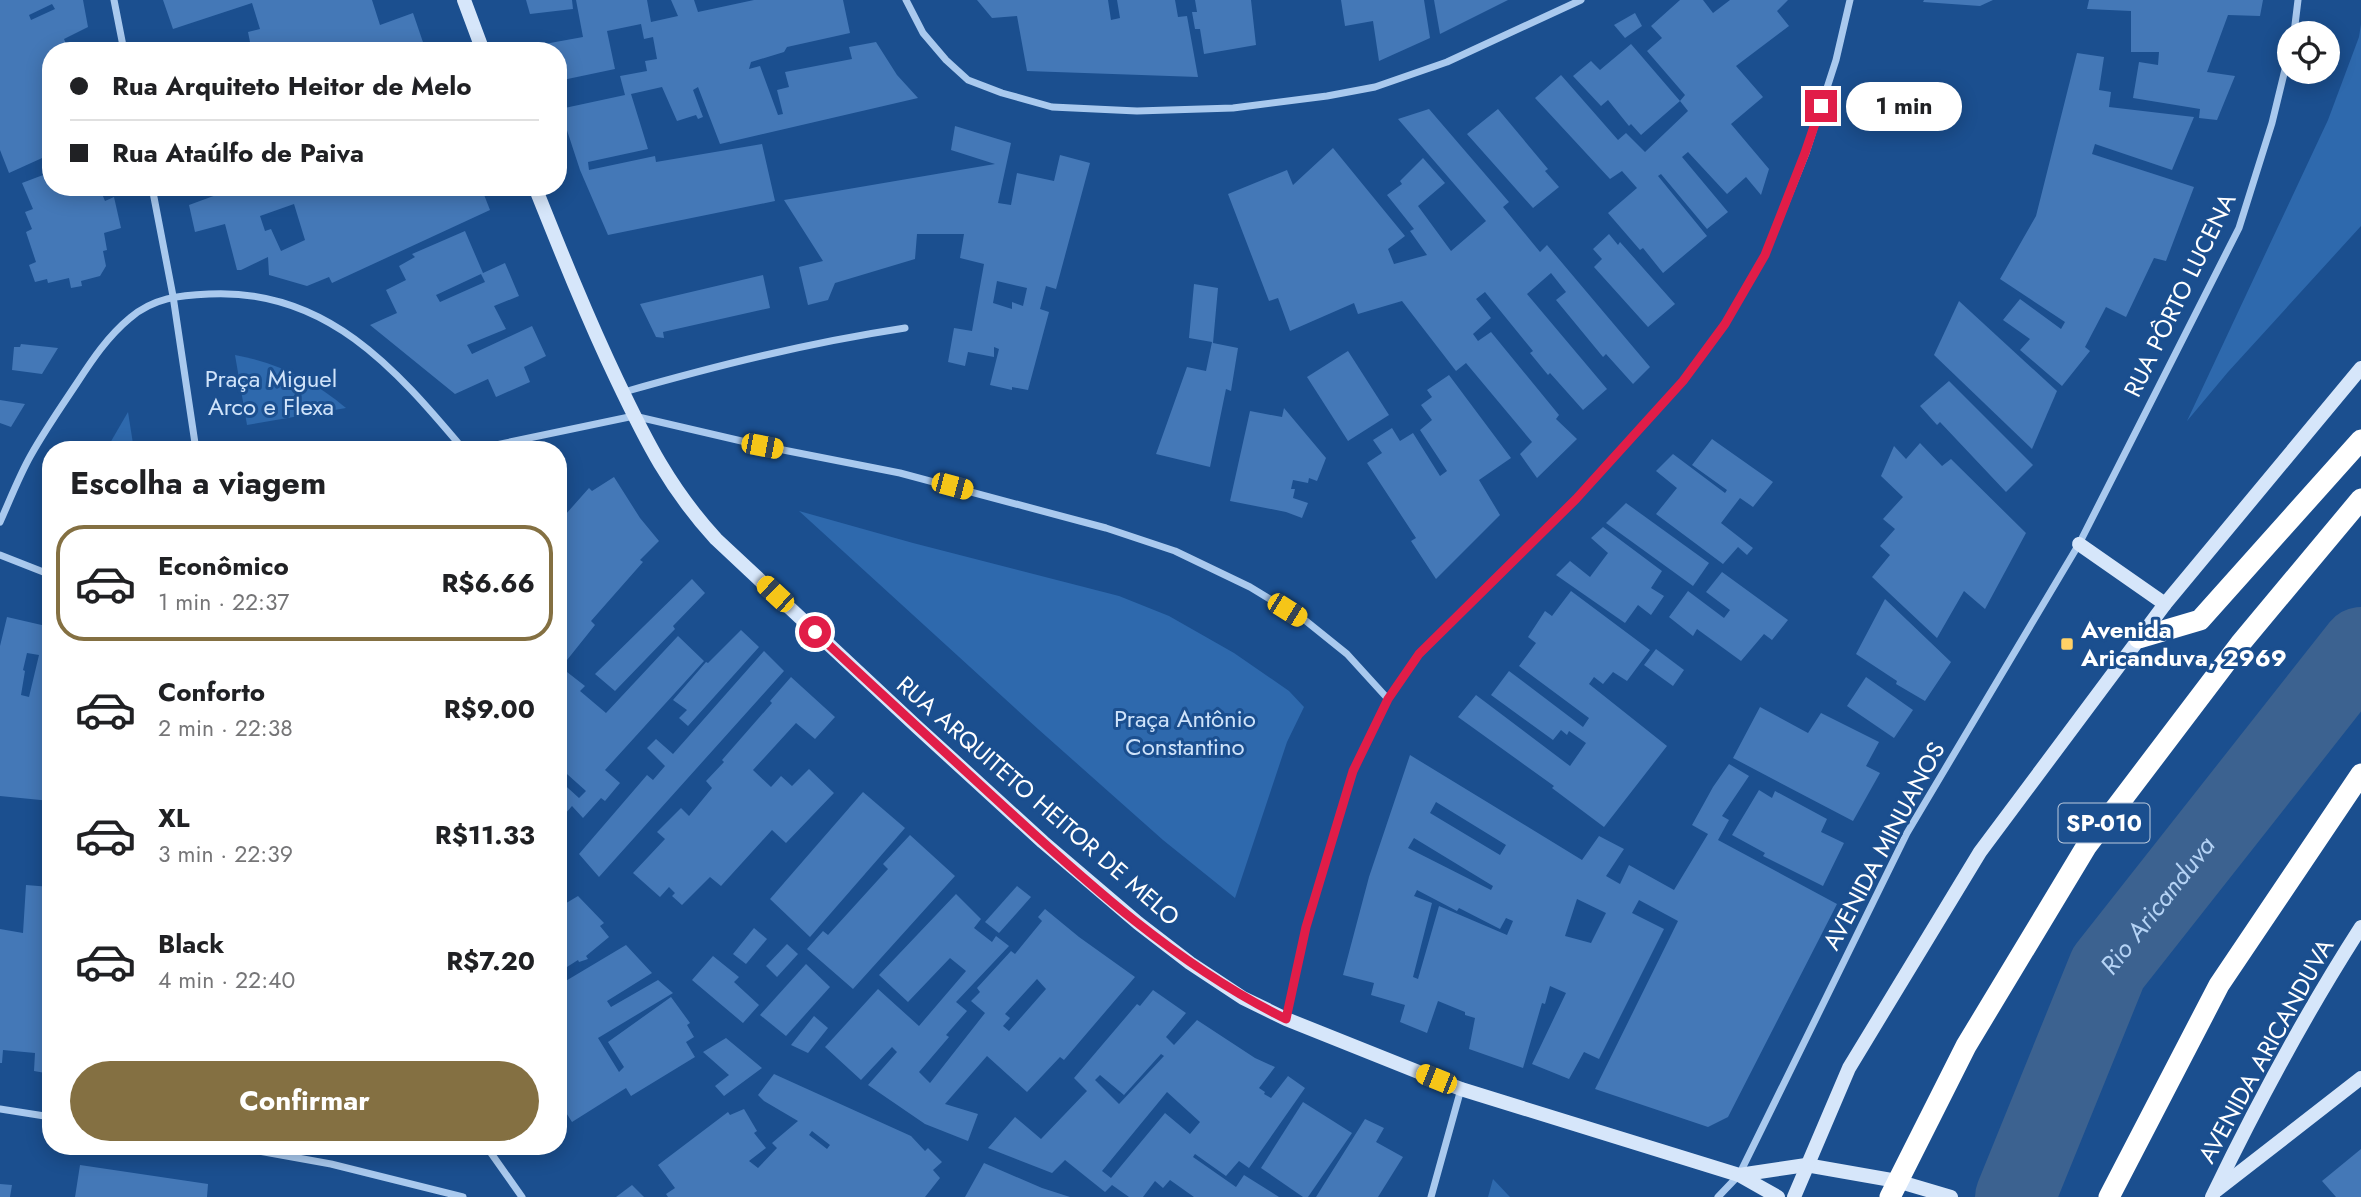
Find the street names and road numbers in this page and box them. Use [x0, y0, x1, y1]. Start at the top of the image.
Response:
street label: RUA PÔRTO LUCENA [2115, 187, 2244, 403]
street label: RUA ARQUITETO HEITOR DE MELO [889, 668, 1188, 934]
street label: AVENIDA MINUANOS [1814, 736, 1953, 956]
road number: SP-010 [2058, 804, 2150, 842]
street label: AVENIDA ARICANDUVA [2189, 932, 2342, 1169]

